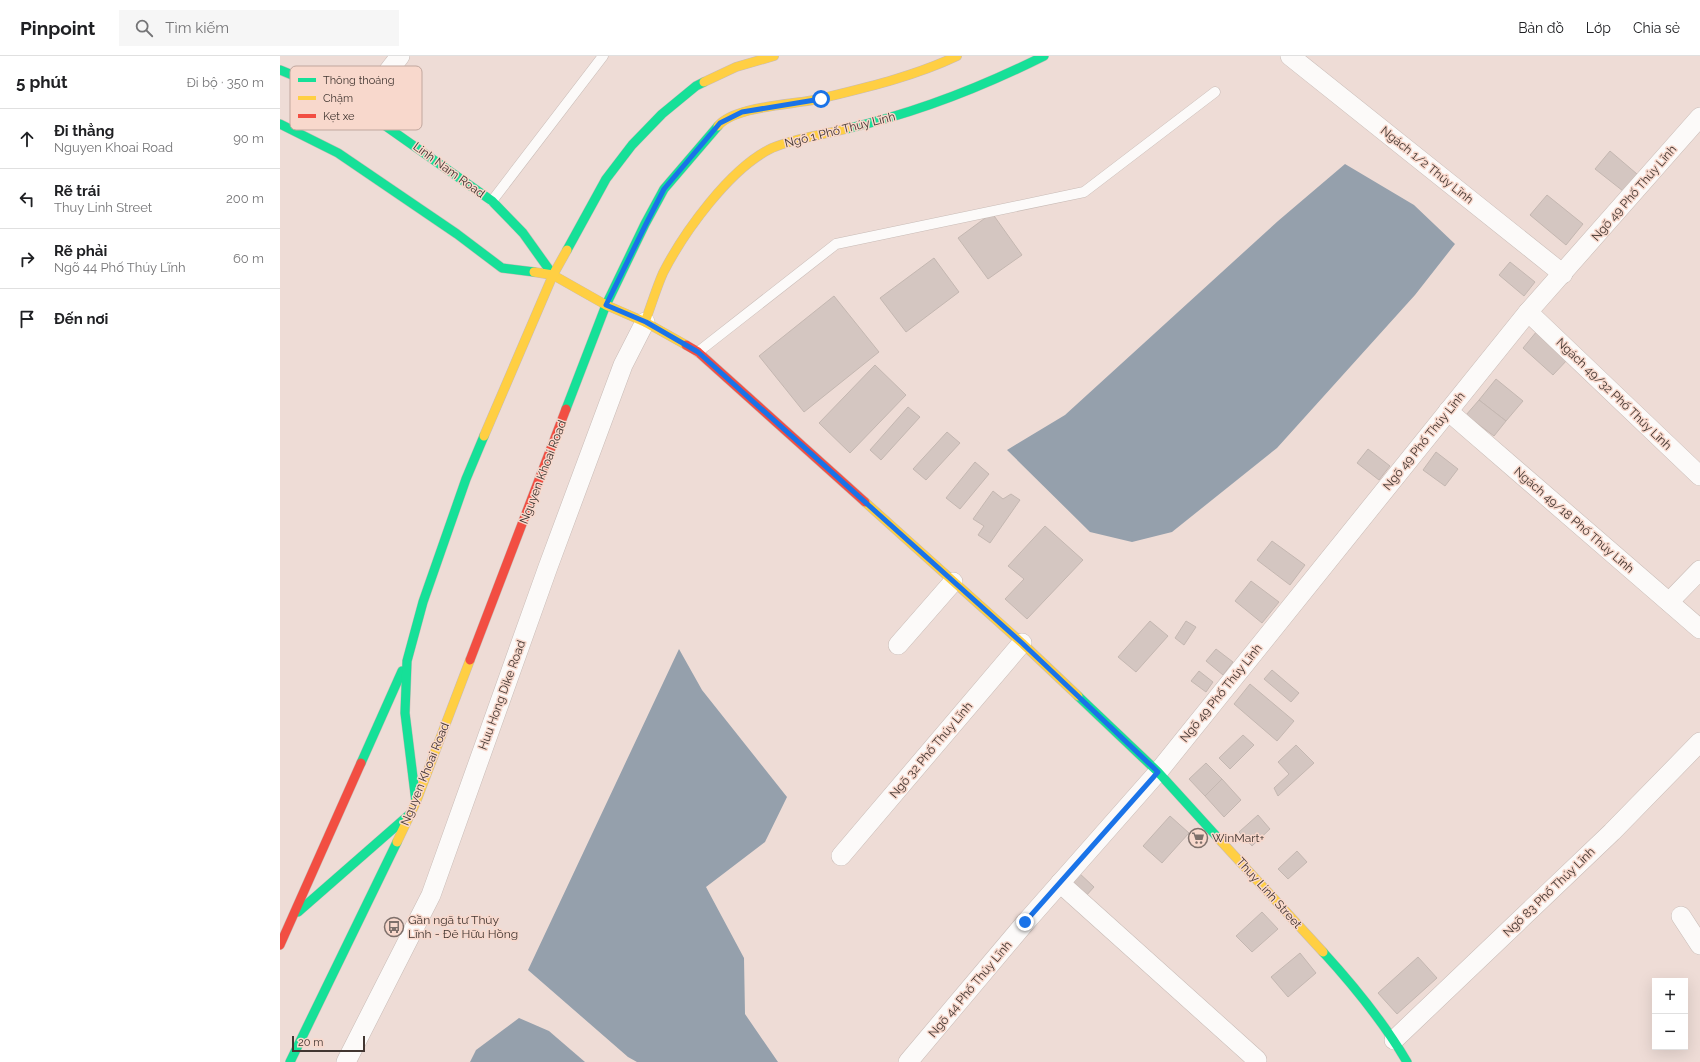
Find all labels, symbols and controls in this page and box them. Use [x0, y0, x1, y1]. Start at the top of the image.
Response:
search box [119, 10, 399, 46]
text: Pinpoint [20, 17, 95, 39]
icon: search [133, 17, 155, 39]
text: Tìm kiếm [165, 19, 229, 37]
text: Bản đồ [1518, 20, 1564, 36]
text: Lớp [1586, 20, 1611, 36]
text: Chia sẻ [1633, 20, 1680, 36]
legend [290, 66, 422, 130]
text: 5 phút [16, 72, 68, 92]
text: Thông thoáng [323, 74, 395, 87]
text: Đi bộ · 350 m [186, 75, 264, 90]
route start [812, 90, 830, 108]
text: Chậm [323, 92, 353, 105]
street label: Ngõ 1 Phố Thúy Lĩnh [783, 109, 897, 151]
text: Kẹt xe [323, 110, 355, 123]
text: Đi thẳng [54, 122, 114, 140]
street label: Ngách 1/2 Thúy Lĩnh [1378, 123, 1476, 207]
icon: ahead [16, 128, 38, 150]
text: 90 m [233, 131, 264, 146]
street label: Linh Nam Road [410, 139, 488, 201]
text: Nguyen Khoai Road [54, 140, 173, 155]
street label: Ngõ 49 Phố Thúy Lĩnh [1589, 142, 1679, 244]
text: Rẽ trái [54, 182, 100, 200]
icon: left [16, 188, 38, 210]
text: 200 m [226, 191, 264, 206]
text: Thuy Linh Street [54, 200, 152, 215]
text: Rẽ phải [54, 242, 107, 260]
icon: right [16, 248, 38, 270]
text: 60 m [233, 251, 264, 266]
text: Ngõ 44 Phố Thúy Lĩnh [54, 260, 186, 275]
icon: arrive [16, 308, 38, 330]
text: Đến nơi [54, 310, 108, 328]
street label: Ngách 49/32 Phố Thúy Lĩnh [1554, 335, 1674, 453]
street label: Ngõ 49 Phố Thúy Lĩnh [1380, 389, 1468, 493]
street label: Nguyen Khoai Road [517, 418, 569, 526]
street label: Ngách 49/18 Phố Thúy Lĩnh [1511, 464, 1637, 576]
street label: Huu Hong Dike Road [476, 638, 528, 752]
street label: Ngõ 49 Phố Thúy Lĩnh [1177, 641, 1265, 745]
street label: Ngõ 32 Phố Thúy Lĩnh [887, 699, 975, 801]
street label: Nguyen Khoai Road [398, 720, 452, 828]
supermarket icon: WinMart+ [1187, 827, 1209, 849]
place label: WinMart+ [1212, 831, 1264, 845]
street label: Ngõ 83 Phố Thúy Lĩnh [1500, 845, 1598, 939]
street label: Thuy Linh Street [1233, 855, 1305, 931]
place label: Gần ngã tư Thúy Lĩnh - Đê Hữu Hồng [408, 913, 518, 941]
route end [1016, 913, 1034, 931]
bus stop icon: Gần ngã tư Thúy Lĩnh - Đê Hữu Hồng [383, 916, 405, 938]
street label: Ngõ 44 Phố Thúy Lĩnh [926, 938, 1014, 1040]
map controls [1652, 978, 1688, 1050]
button: + [1652, 978, 1688, 1014]
button: − [1652, 1014, 1688, 1050]
scale bar [292, 1034, 365, 1053]
text: 20 m [298, 1036, 323, 1049]

